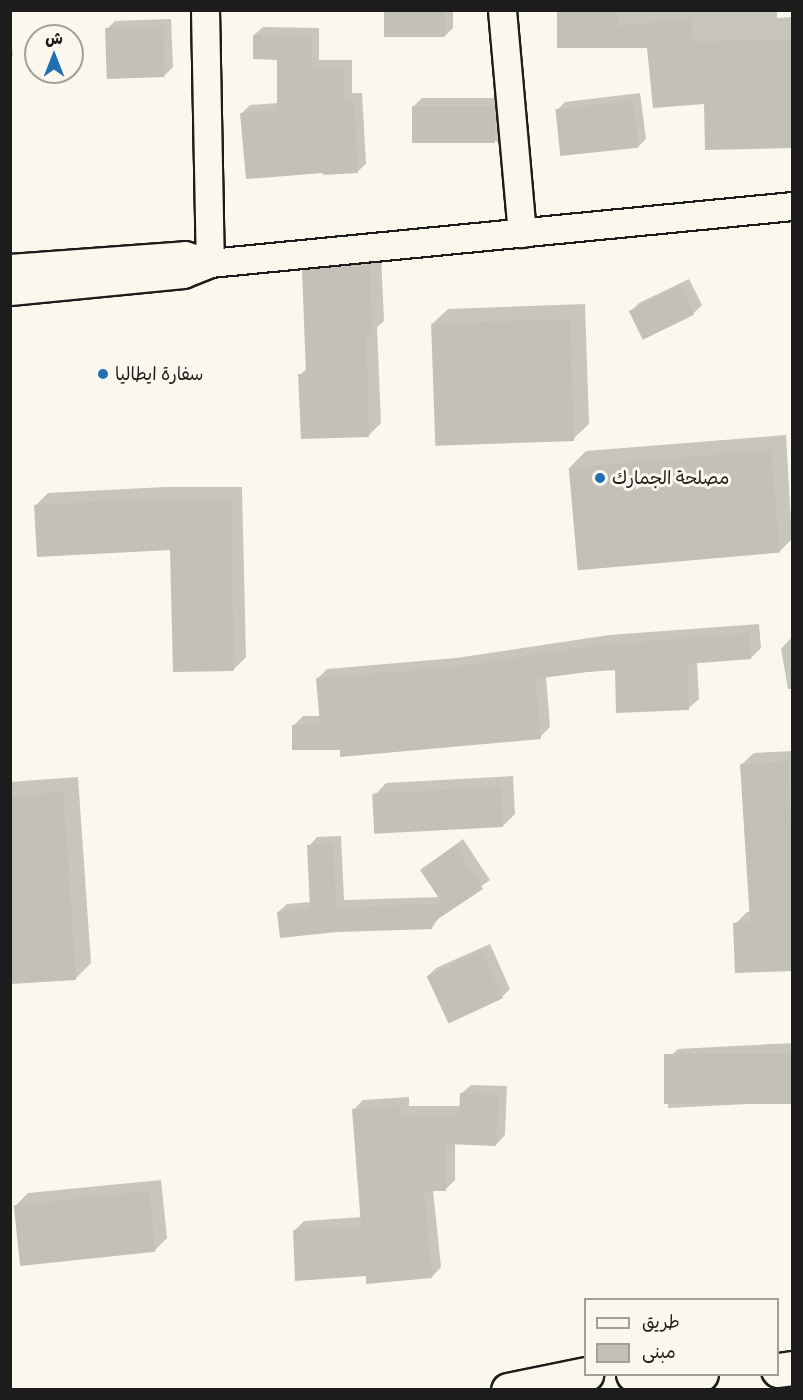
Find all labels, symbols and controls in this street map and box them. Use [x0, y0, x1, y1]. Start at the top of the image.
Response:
north arrow [24, 24, 84, 84]
text: ش [45, 28, 63, 48]
place label: سفارة ايطاليا [115, 363, 204, 385]
marker: سفارة ايطاليا [96, 367, 110, 381]
place label: مصلحة الجمارك [612, 467, 729, 489]
marker: مصلحة الجمارك [593, 471, 607, 485]
legend [584, 1298, 779, 1376]
text: طريق [642, 1310, 680, 1333]
text: مبنى [642, 1340, 676, 1363]

